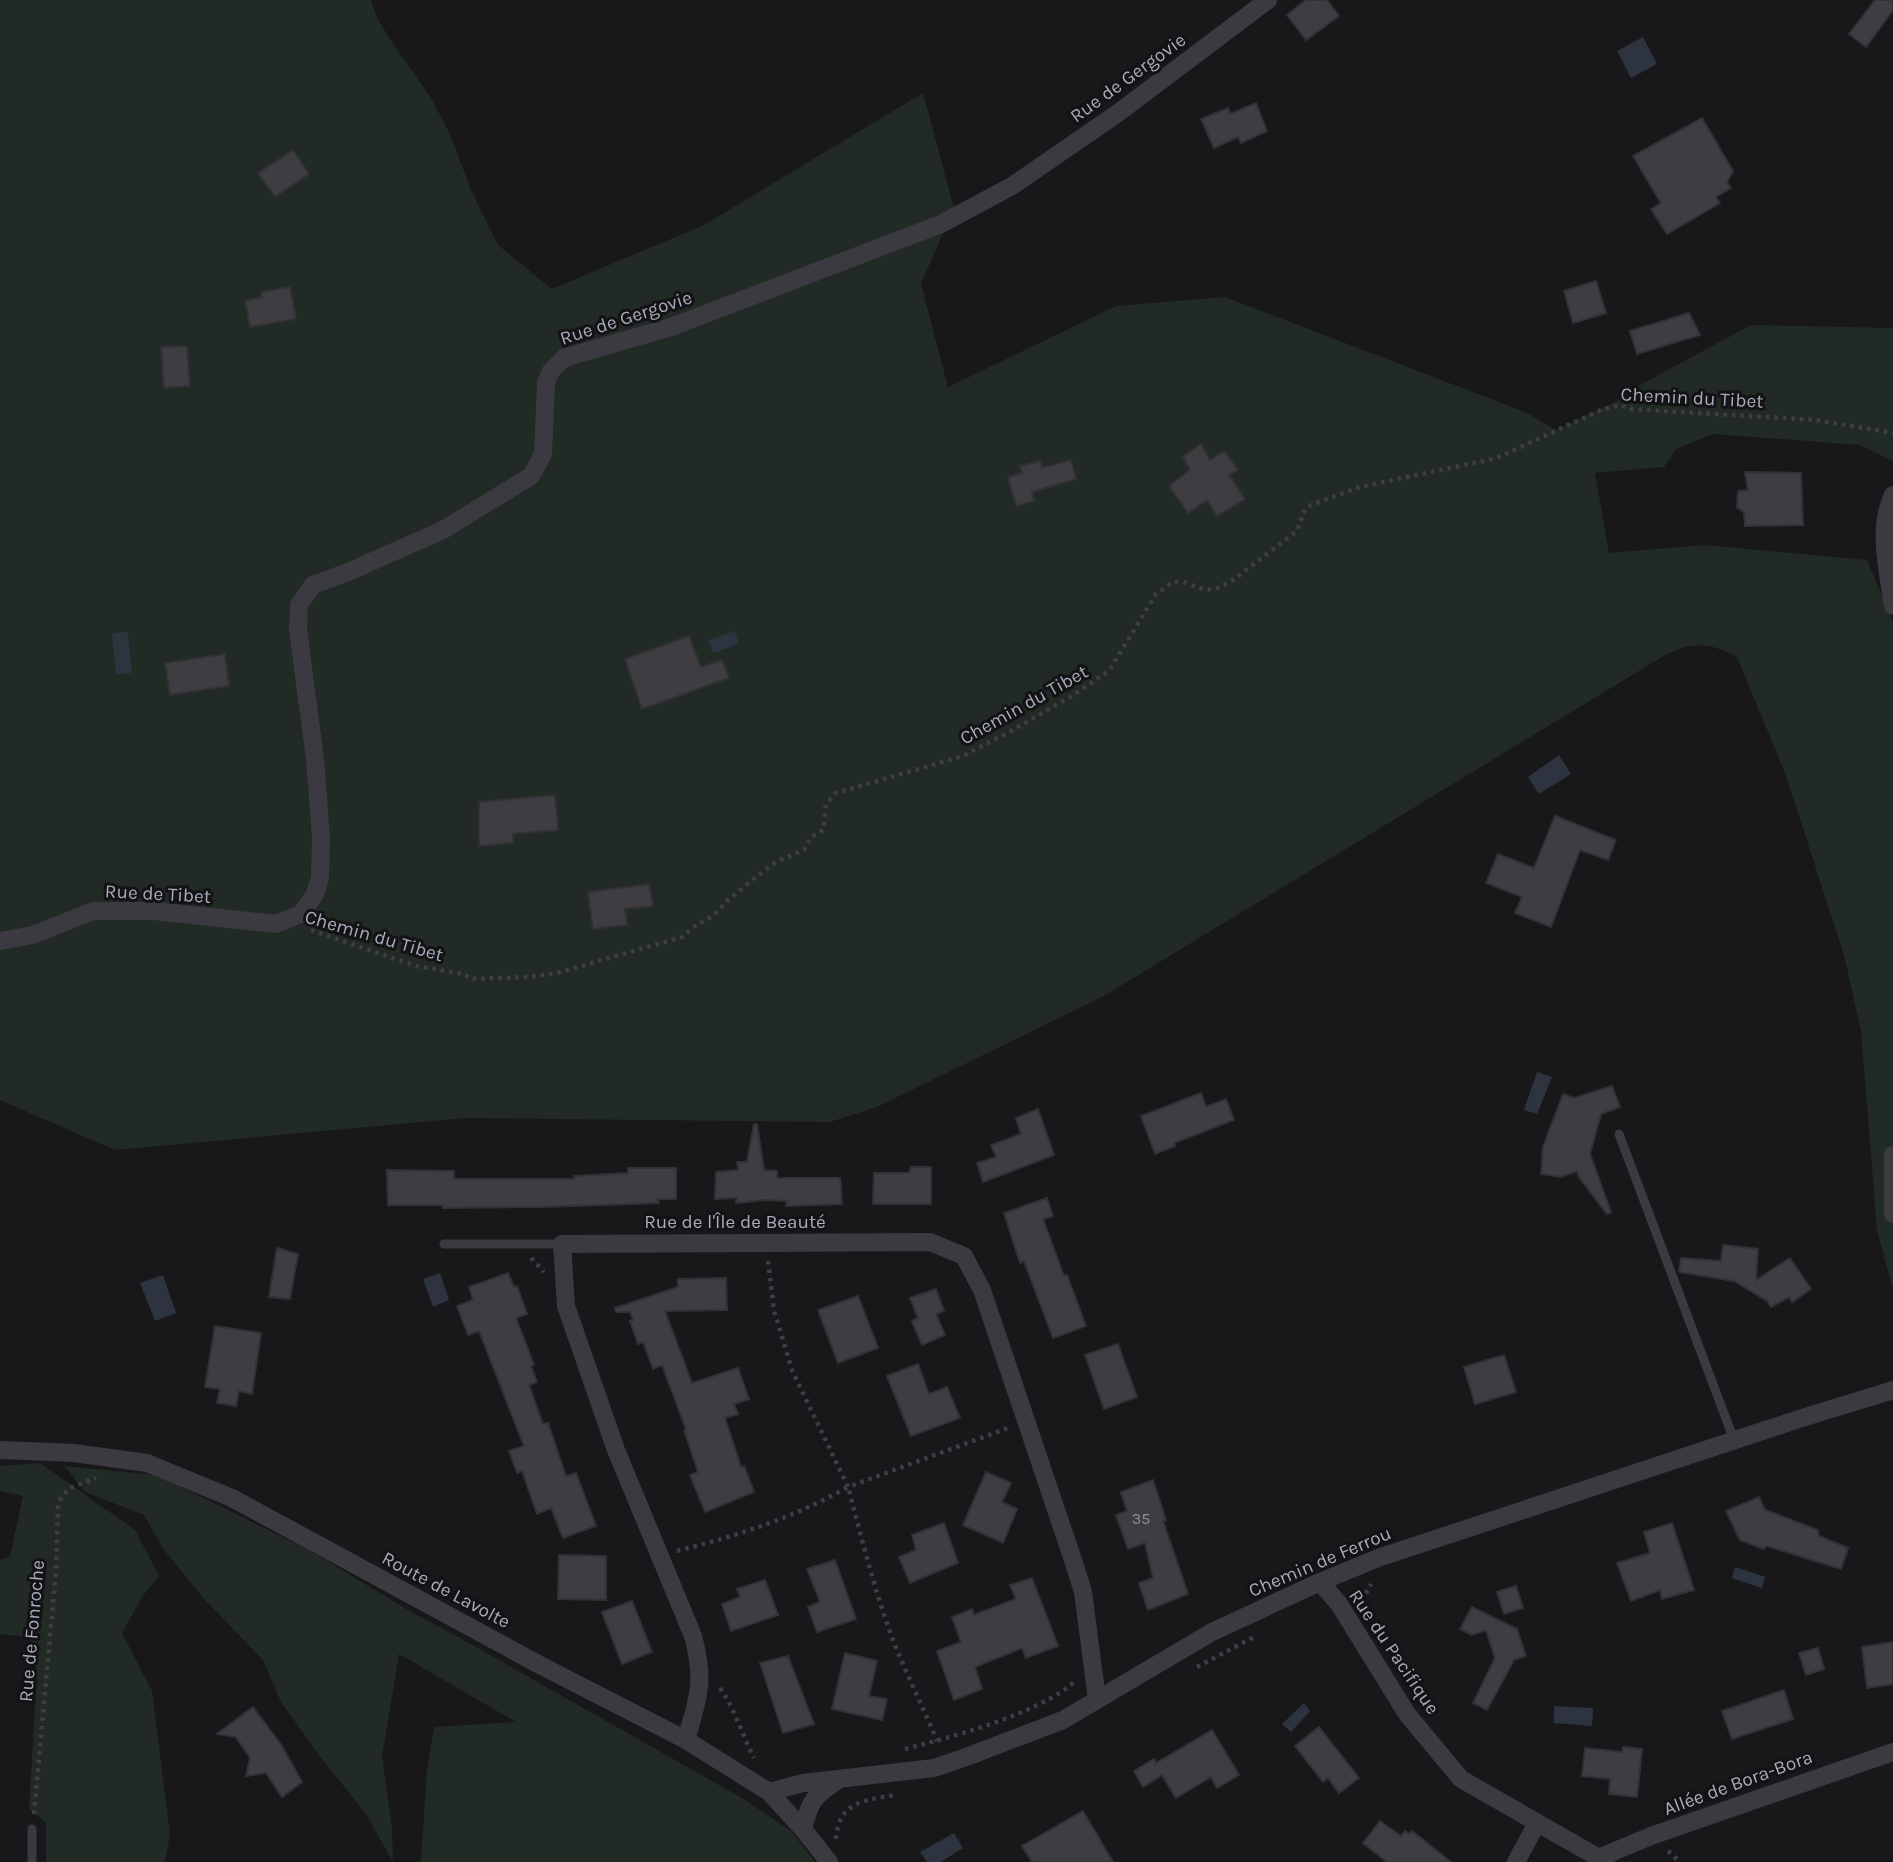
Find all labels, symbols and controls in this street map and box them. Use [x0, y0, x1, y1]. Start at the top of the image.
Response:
street label: Rue de Gergovie [1066, 29, 1190, 127]
street label: Rue de Gergovie [557, 286, 695, 350]
street label: Chemin du Tibet [1620, 383, 1764, 413]
street label: Chemin du Tibet [956, 661, 1092, 749]
street label: Rue de Tibet [104, 880, 212, 908]
street label: Chemin du Tibet [302, 906, 446, 966]
street label: Rue de l'Île de Beauté [644, 1211, 826, 1233]
house number: 35 [1132, 1509, 1150, 1528]
street label: Chemin de Ferrou [1245, 1522, 1395, 1602]
street label: Route de Lavolte [378, 1547, 514, 1633]
street label: Rue de Fonroche [15, 1559, 49, 1703]
street label: Rue du Pacifique [1344, 1585, 1444, 1719]
street label: Allée de Bora-Bora [1661, 1746, 1815, 1820]

